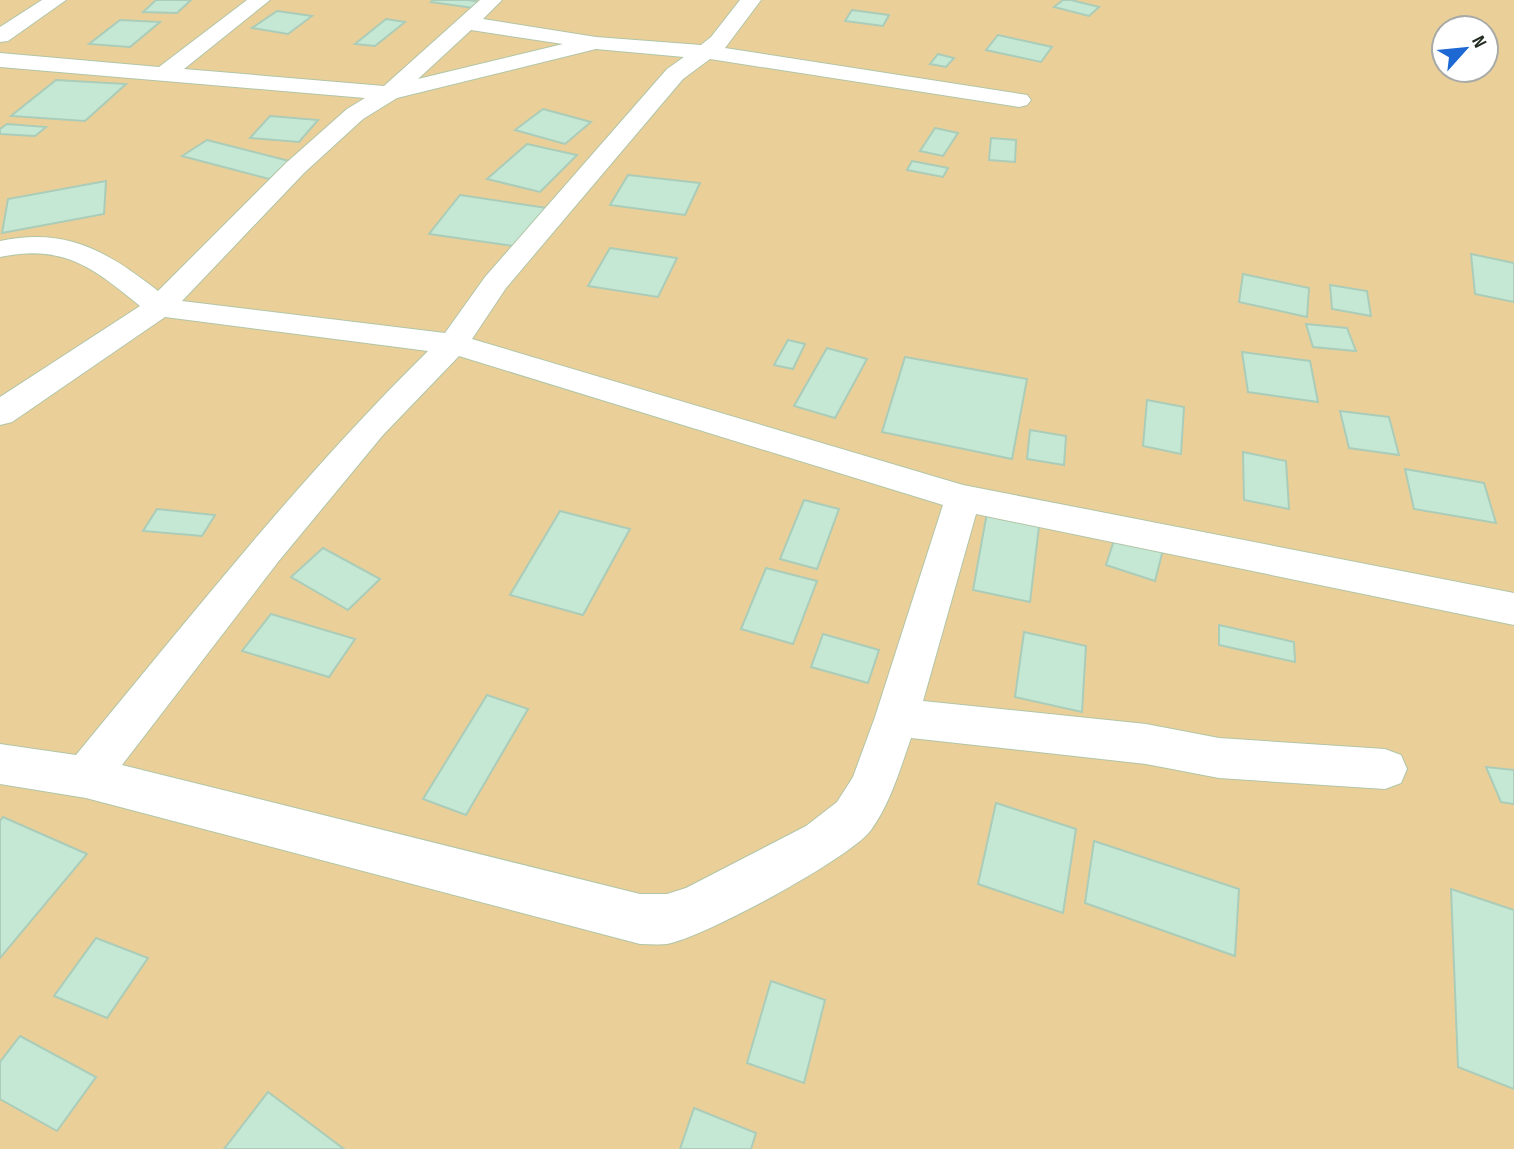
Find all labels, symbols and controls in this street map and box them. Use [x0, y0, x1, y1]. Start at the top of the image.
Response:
north arrow [1430, 14, 1500, 84]
text: N [1466, 32, 1491, 52]

